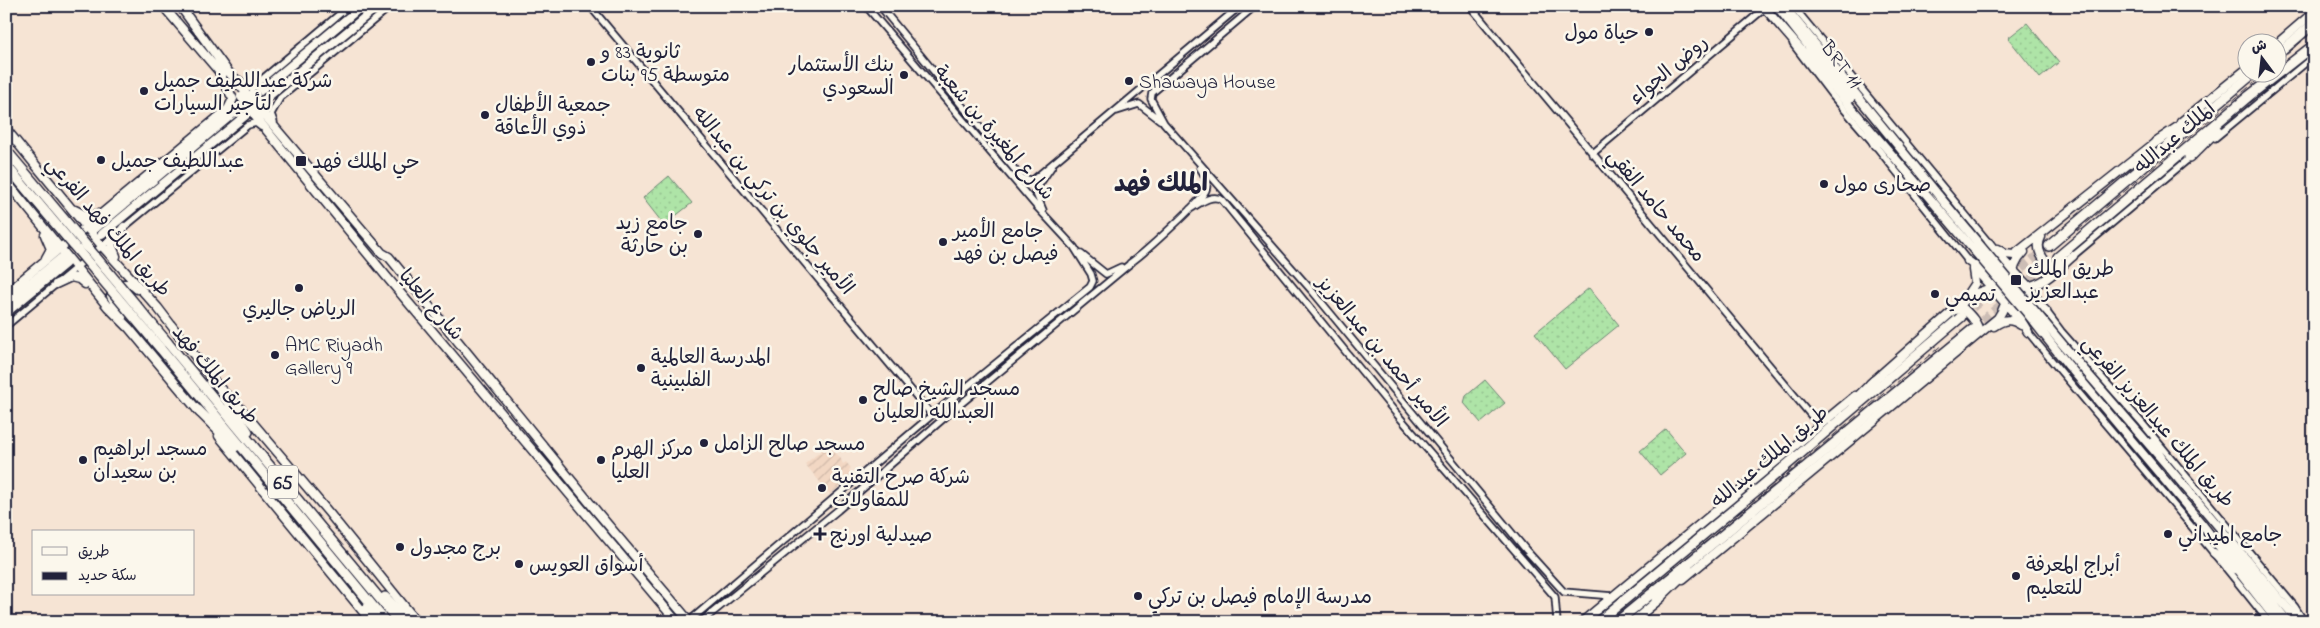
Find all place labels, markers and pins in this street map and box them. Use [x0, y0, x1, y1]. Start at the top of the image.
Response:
place label: حياة مول [1565, 20, 1639, 49]
marker: حياة مول [1643, 26, 1655, 38]
place label: ثانوية 83 و متوسطة 95 بنات [599, 39, 730, 91]
place label: بنك الأستثمار السعودي [788, 51, 894, 104]
marker: ثانوية 83 و متوسطة 95 بنات [585, 56, 597, 68]
place label: شركة عبداللطيف جميل لتأجير السيارات [154, 68, 333, 120]
marker: بنك الأستثمار السعودي [898, 69, 910, 81]
place label: Shawaya House [1139, 69, 1276, 98]
marker: Shawaya House [1123, 75, 1135, 87]
marker: شركة عبداللطيف جميل لتأجير السيارات [138, 85, 150, 97]
place label: جمعية الأطفال ذوي الأعاقة [495, 91, 611, 144]
marker: جمعية الأطفال ذوي الأعاقة [479, 109, 491, 121]
place label: عبداللطيف جميل [111, 148, 244, 177]
place label: حي الملك فهد [312, 149, 420, 179]
marker: عبداللطيف جميل [95, 154, 107, 166]
marker: حي الملك فهد [294, 154, 308, 168]
place label: صحارى مول [1834, 172, 1931, 201]
marker: صحارى مول [1818, 178, 1830, 190]
place label: جامع زيد بن حارثة [616, 210, 688, 262]
place label: جامع الأمير فيصل بن فهد [951, 217, 1059, 270]
marker: جامع زيد بن حارثة [692, 228, 704, 240]
marker: جامع الأمير فيصل بن فهد [937, 236, 949, 248]
place label: طريق الملك عبدالعزيز [2025, 256, 2114, 308]
marker: طريق الملك عبدالعزيز [2009, 273, 2023, 287]
marker: الرياض جاليري [293, 282, 305, 294]
place label: تمیمي [1945, 282, 1996, 312]
marker: تمیمي [1929, 288, 1941, 300]
place label: الرياض جاليري [242, 296, 356, 325]
place label: AMC Riyadh Gallery 9 [285, 332, 383, 384]
place label: المدرسة العالمية الفلبينية [651, 344, 771, 396]
marker: AMC Riyadh Gallery 9 [269, 349, 281, 361]
marker: المدرسة العالمية الفلبينية [635, 362, 647, 374]
place label: مسجد الشيخ صالح العبدالله العليان [873, 376, 1020, 428]
marker: مسجد الشيخ صالح العبدالله العليان [857, 394, 869, 406]
place label: مسجد صالح الزامل [714, 431, 865, 460]
place label: مسجد ابراهيم بن سعيدان [93, 436, 207, 488]
place label: مركز الهرم العليا [611, 436, 693, 488]
marker: مسجد صالح الزامل [698, 437, 710, 449]
marker: مسجد ابراهيم بن سعيدان [77, 454, 89, 466]
marker: مركز الهرم العليا [595, 454, 607, 466]
place label: شركة صرح التقنية للمقاولات [832, 464, 970, 516]
marker: شركة صرح التقنية للمقاولات [816, 482, 828, 494]
place label: صيدلية اورنج [830, 522, 932, 551]
place label: جامع الميداني [2178, 522, 2282, 552]
marker: صيدلية اورنج [814, 528, 826, 540]
marker: جامع الميداني [2162, 528, 2174, 540]
place label: برج مجدول [410, 535, 501, 564]
marker: برج مجدول [394, 541, 406, 553]
place label: أسواق العويس [529, 552, 643, 581]
place label: أبراج المعرفة للتعليم [2026, 552, 2120, 604]
marker: أسواق العويس [513, 558, 525, 570]
marker: أبراج المعرفة للتعليم [2010, 570, 2022, 582]
place label: مدرسة الإمام فيصل بن تركي [1148, 584, 1372, 614]
marker: مدرسة الإمام فيصل بن تركي [1132, 590, 1144, 602]

